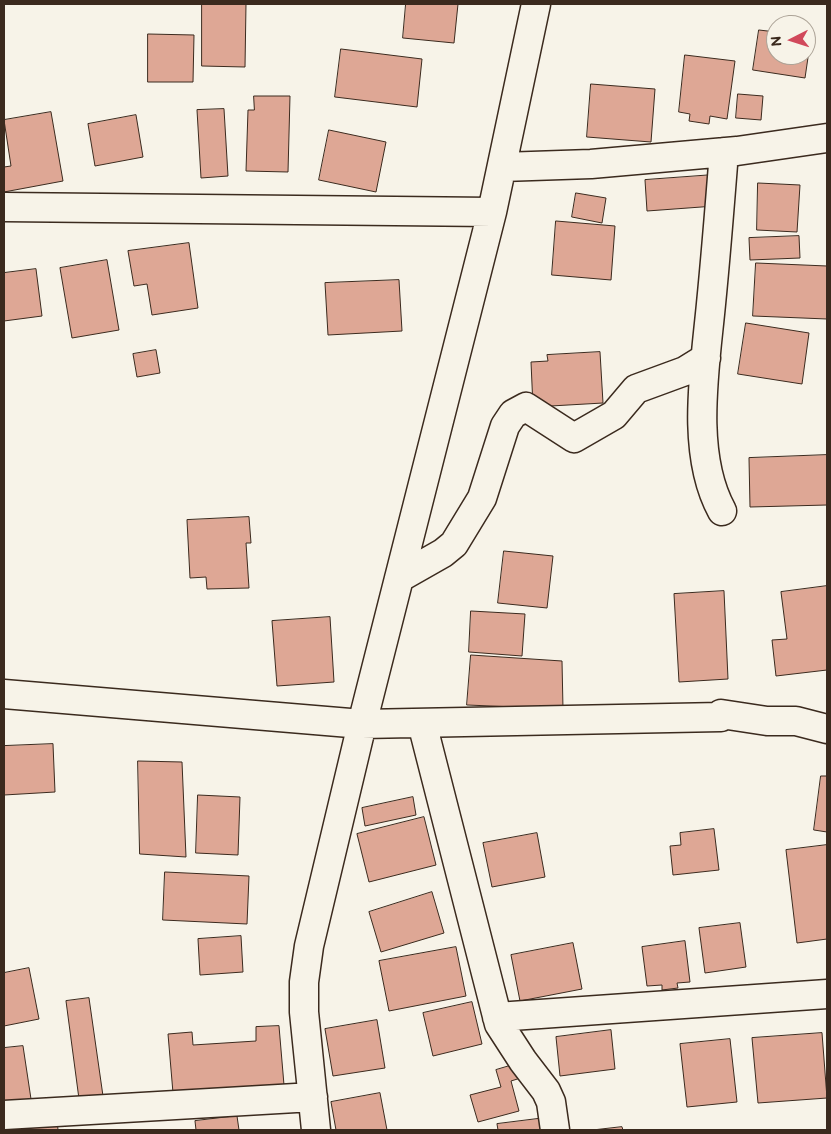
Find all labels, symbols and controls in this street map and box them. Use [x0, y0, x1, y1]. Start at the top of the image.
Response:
north arrow [766, 15, 816, 65]
text: N [768, 35, 785, 47]

